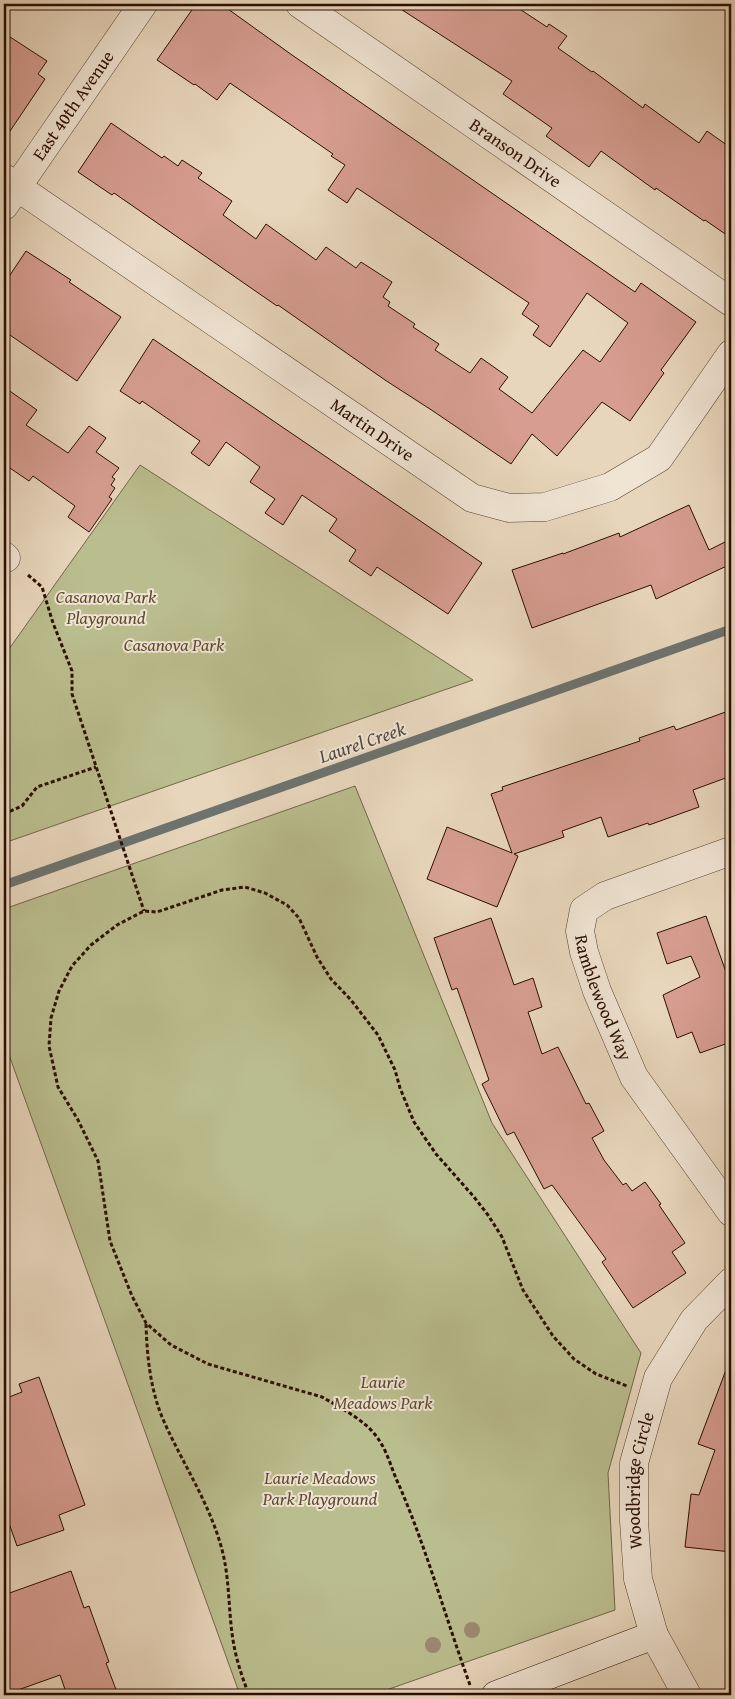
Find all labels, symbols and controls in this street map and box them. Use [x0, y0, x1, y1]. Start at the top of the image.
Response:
street label: East 40th Avenue [25, 45, 120, 166]
street label: Branson Drive [464, 111, 567, 194]
street label: Martin Drive [325, 391, 420, 468]
park label: Casanova Park Playground [56, 583, 157, 631]
park label: Casanova Park [124, 631, 225, 658]
water label: Laurel Creek [314, 714, 409, 770]
street label: Ramblewood Way [568, 932, 639, 1065]
park label: Laurie Meadows Park [334, 1368, 433, 1416]
street label: Woodbridge Circle [620, 1409, 661, 1550]
park label: Laurie Meadows Park Playground [262, 1464, 378, 1512]

